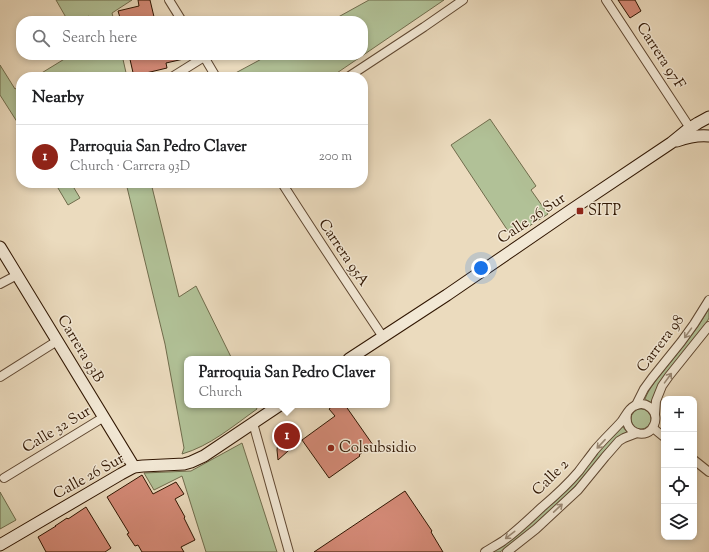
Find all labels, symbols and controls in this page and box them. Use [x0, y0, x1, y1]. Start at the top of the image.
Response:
search box [16, 16, 368, 60]
street label: Carrera 97F [631, 19, 690, 94]
icon: search [30, 27, 52, 49]
text: Search here [62, 28, 137, 49]
text: Nearby [32, 86, 84, 110]
text: Parroquia San Pedro Claver [70, 137, 247, 158]
text: 1 [43, 148, 47, 166]
text: 200 m [319, 148, 352, 166]
text: Church · Carrera 93D [70, 158, 190, 176]
street label: Calle 26 Sur [494, 188, 571, 250]
place label: SITP [588, 201, 621, 222]
marker: SITP [575, 206, 585, 216]
street label: Carrera 95A [313, 215, 373, 291]
your location [471, 258, 491, 278]
street label: Carrera 93B [52, 311, 109, 387]
street label: Carrera 98 [632, 311, 690, 377]
one-way arrow [683, 327, 692, 338]
popup [184, 356, 390, 408]
text: Parroquia San Pedro Claver [199, 363, 375, 384]
one-way arrow [664, 373, 672, 384]
text: Church [199, 384, 242, 402]
map controls [661, 396, 697, 540]
button: + [661, 396, 697, 432]
street label: Calle 32 Sur [19, 401, 96, 459]
pin: 1 [274, 421, 300, 451]
button: − [661, 432, 697, 468]
place label: Colsubsidio [339, 438, 417, 459]
one-way arrow [597, 438, 606, 448]
marker: Colsubsidio [326, 443, 336, 453]
street label: Calle 26 Sur [50, 449, 129, 505]
street label: Calle 2 [528, 455, 574, 501]
button: locate [661, 468, 697, 504]
one-way arrow [553, 504, 563, 513]
button: layers [661, 504, 697, 540]
one-way arrow [504, 531, 515, 540]

